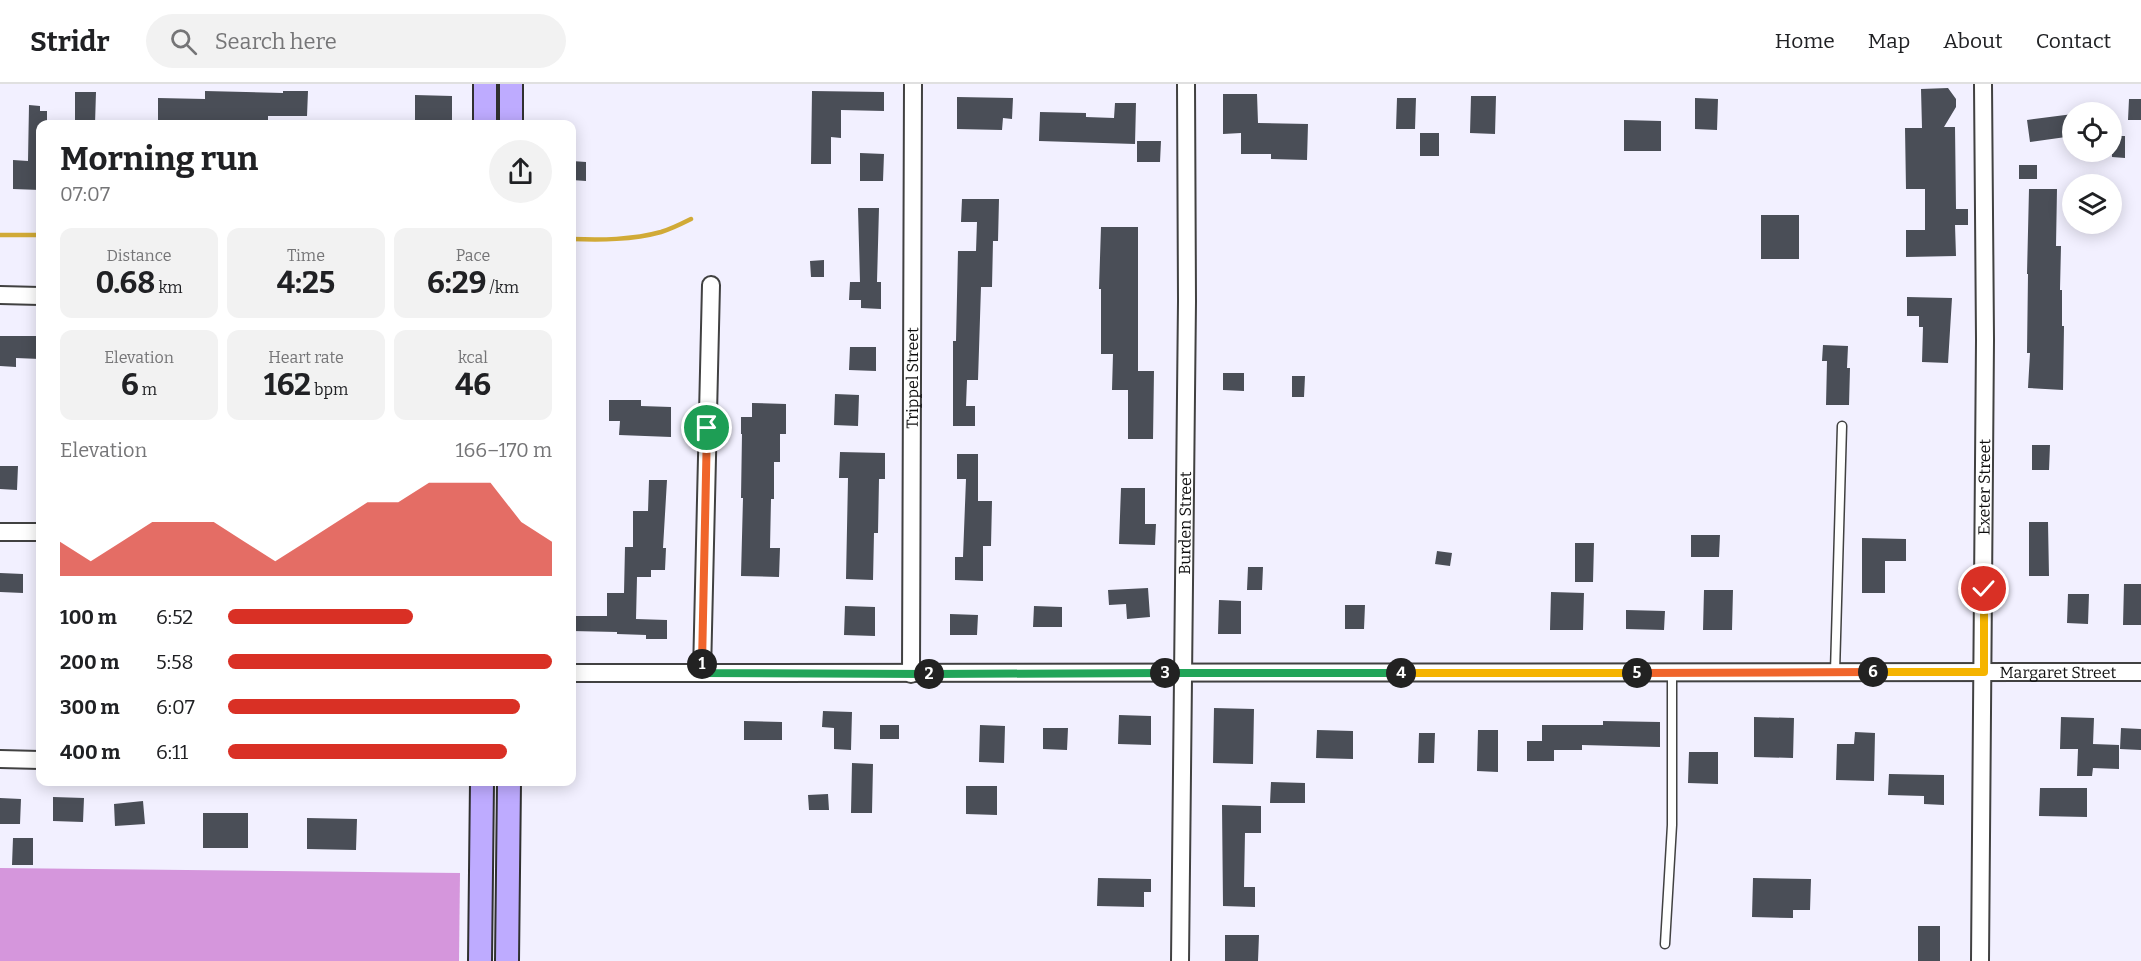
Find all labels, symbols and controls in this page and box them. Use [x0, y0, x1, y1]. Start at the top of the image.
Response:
search box [146, 14, 566, 68]
text: Stridr [30, 25, 110, 58]
icon: search [167, 25, 200, 58]
text: Search here [215, 28, 337, 55]
text: Home [1775, 28, 1835, 54]
text: Map [1868, 28, 1910, 54]
text: About [1943, 28, 2003, 54]
text: Contact [2036, 28, 2111, 54]
map controls [2062, 102, 2122, 234]
button: locate [2062, 102, 2122, 162]
text: Morning run [60, 139, 258, 179]
button: share [489, 140, 552, 203]
button: layers [2062, 174, 2122, 234]
text: 07:07 [60, 182, 110, 206]
text: Distance [107, 246, 171, 265]
text: Time [287, 246, 325, 265]
text: Pace [456, 246, 490, 265]
text: 0.68 [95, 265, 155, 301]
text: 4:25 [277, 265, 335, 301]
text: 6:29 [427, 265, 486, 301]
text: km [155, 278, 183, 297]
text: /km [486, 278, 519, 297]
street label: Trippel Street [902, 327, 922, 429]
text: Elevation [104, 348, 174, 367]
text: Heart rate [268, 348, 344, 367]
text: kcal [458, 348, 488, 367]
text: 6 [121, 367, 139, 403]
text: 162 [264, 367, 311, 403]
text: 46 [455, 367, 491, 403]
text: m [139, 380, 157, 399]
text: bpm [311, 380, 348, 399]
pin [681, 402, 732, 453]
icon: arrive [690, 411, 723, 444]
text: Elevation [60, 438, 147, 462]
text: 166–170 m [455, 438, 552, 462]
street label: Exeter Street [1974, 439, 1994, 535]
street label: Burden Street [1175, 471, 1195, 575]
pin [1958, 563, 2009, 614]
icon: check [1967, 572, 2000, 605]
text: 100 m [60, 605, 117, 629]
text: 6:52 [156, 605, 193, 629]
pin: 1 [687, 649, 717, 679]
text: 200 m [60, 650, 119, 674]
text: 5:58 [156, 650, 194, 674]
text: 1 [699, 654, 705, 673]
pin: 6 [1858, 657, 1888, 687]
pin: 3 [1150, 658, 1180, 688]
pin: 4 [1386, 658, 1416, 688]
pin: 5 [1622, 658, 1652, 688]
pin: 2 [914, 659, 944, 689]
text: 6 [1868, 662, 1878, 681]
text: 3 [1160, 663, 1170, 682]
text: 4 [1396, 663, 1406, 682]
text: 5 [1633, 663, 1641, 682]
street label: Margaret Street [2000, 663, 2117, 682]
text: 2 [924, 664, 934, 683]
text: 300 m [60, 695, 120, 719]
text: 6:07 [156, 695, 195, 719]
text: 400 m [60, 740, 120, 764]
text: 6:11 [156, 740, 188, 764]

